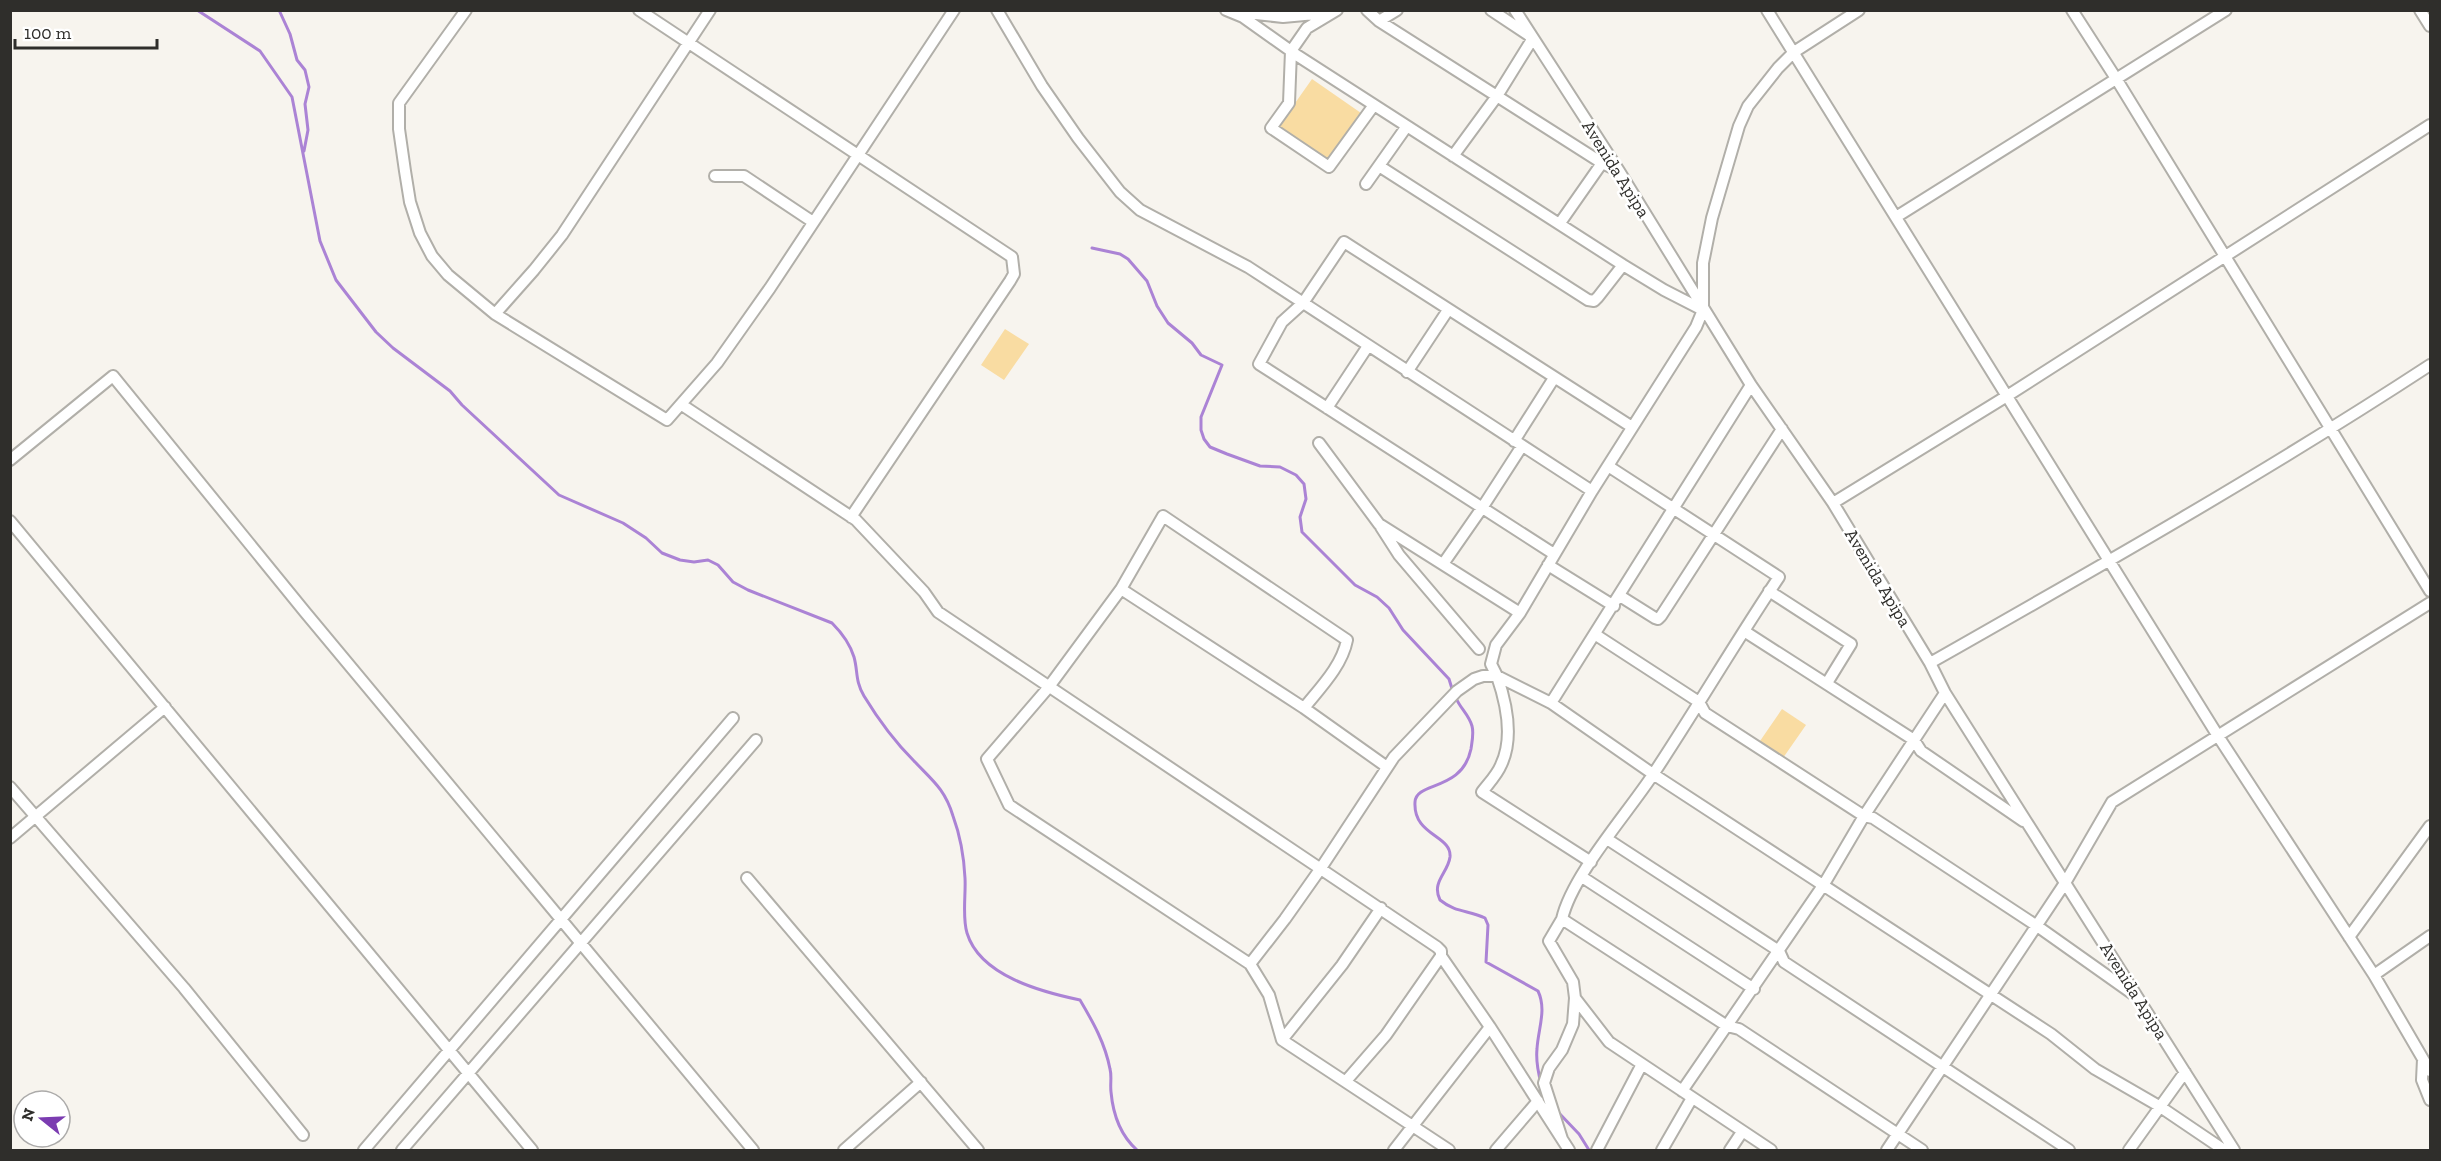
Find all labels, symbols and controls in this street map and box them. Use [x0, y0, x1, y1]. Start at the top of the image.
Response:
scale bar [15, 12, 158, 50]
text: 100 m [24, 22, 72, 44]
street label: Avenida Apipa [1577, 116, 1655, 222]
street label: Avenida Apipa [1840, 525, 1916, 631]
street label: Avenida Apipa [2095, 938, 2173, 1044]
north arrow [12, 1089, 72, 1149]
text: N [17, 1106, 39, 1123]

